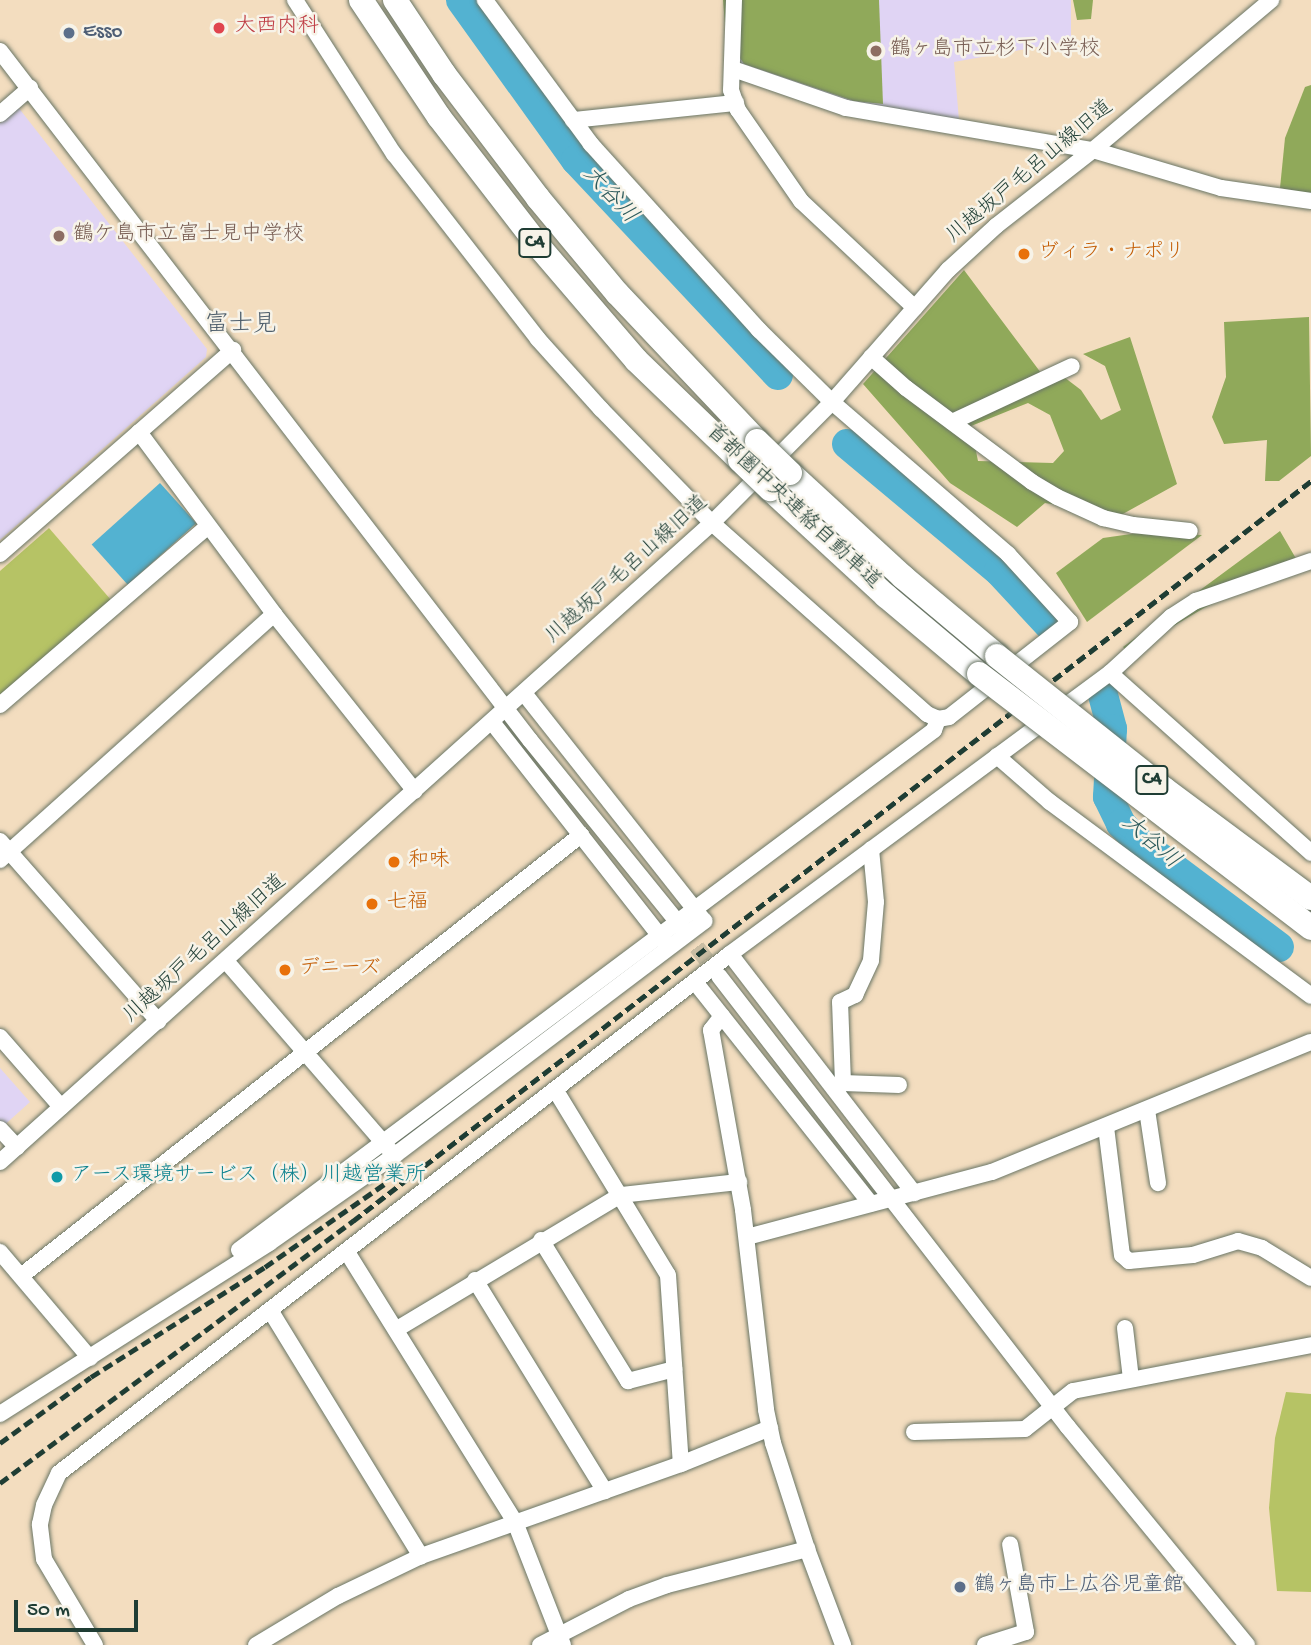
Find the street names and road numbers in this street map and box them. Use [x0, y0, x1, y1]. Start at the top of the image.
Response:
street label: 川越坂戸毛呂山線旧道 [942, 96, 1120, 250]
road number: C4 [518, 228, 552, 258]
street label: 首都圏中央連絡自動車道 [699, 420, 885, 596]
street label: 川越坂戸毛呂山線旧道 [542, 491, 714, 651]
road number: C4 [1134, 764, 1170, 796]
street label: 川越坂戸毛呂山線旧道 [120, 870, 292, 1030]

